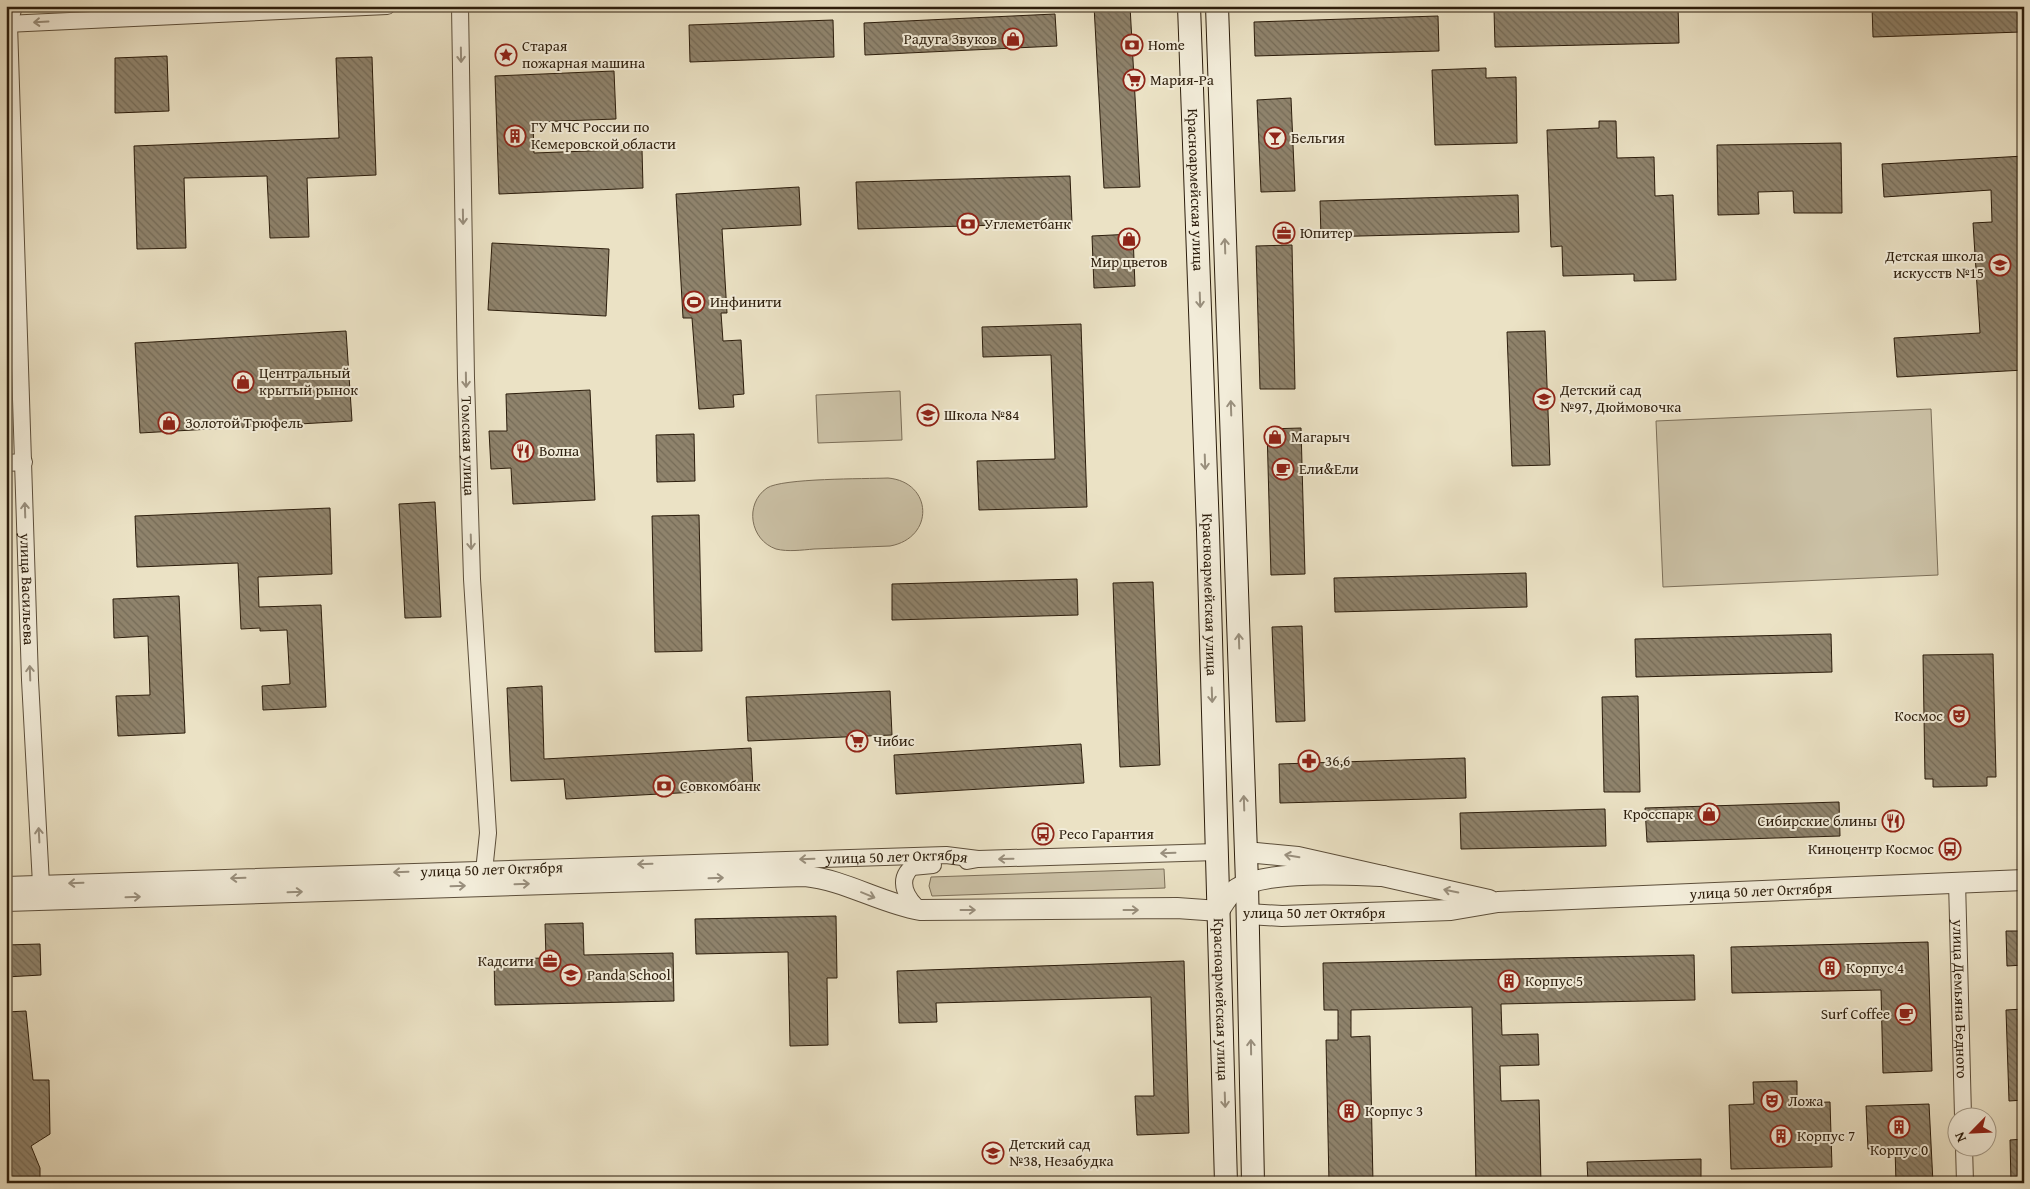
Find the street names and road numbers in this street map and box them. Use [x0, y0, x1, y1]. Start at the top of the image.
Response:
street label: Красноармейская улица [1183, 108, 1210, 272]
street label: Томская улица [457, 396, 481, 497]
street label: Красноармейская улица [1197, 513, 1223, 677]
street label: улица Васильева [15, 532, 40, 646]
street label: улица 50 лет Октября [824, 844, 969, 869]
street label: улица 50 лет Октября [419, 856, 564, 882]
street label: улица 50 лет Октября [1688, 877, 1833, 904]
street label: улица 50 лет Октября [1242, 902, 1386, 923]
street label: Красноармейская улица [1209, 918, 1234, 1082]
street label: улица Демьяна Бедного [1948, 918, 1973, 1079]

